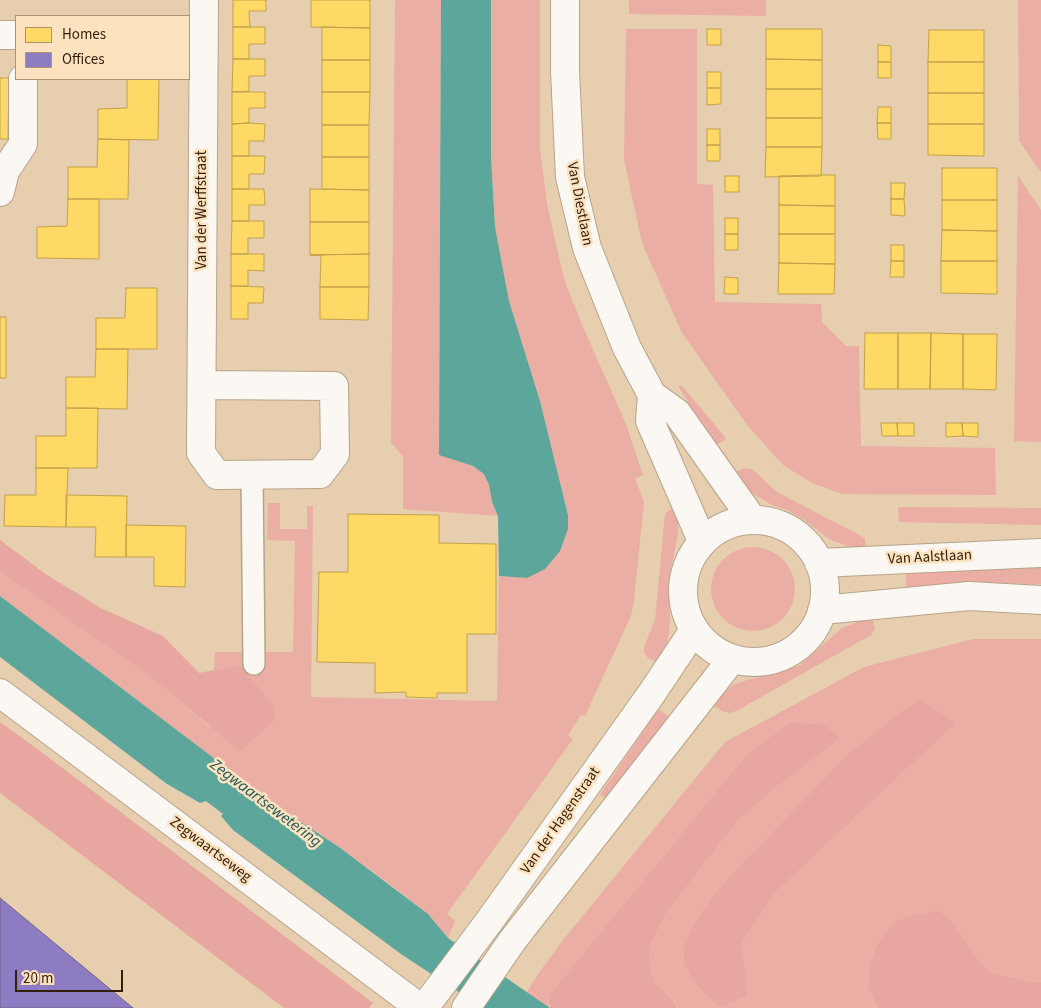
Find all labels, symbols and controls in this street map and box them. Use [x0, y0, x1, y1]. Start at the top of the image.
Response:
legend [15, 15, 190, 80]
text: Homes [62, 24, 106, 45]
text: Offices [62, 49, 105, 70]
street label: Van der Werffstraat [194, 150, 212, 270]
street label: Van Diestlaan [562, 161, 596, 247]
street label: Van Aalstlaan [887, 547, 973, 569]
water label: Zegwaartsewetering [206, 756, 324, 852]
street label: Van der Hagenstraat [517, 764, 605, 878]
street label: Zegwaartseweg [166, 813, 254, 887]
scale bar [18, 960, 125, 992]
text: 20 m [23, 968, 53, 989]

